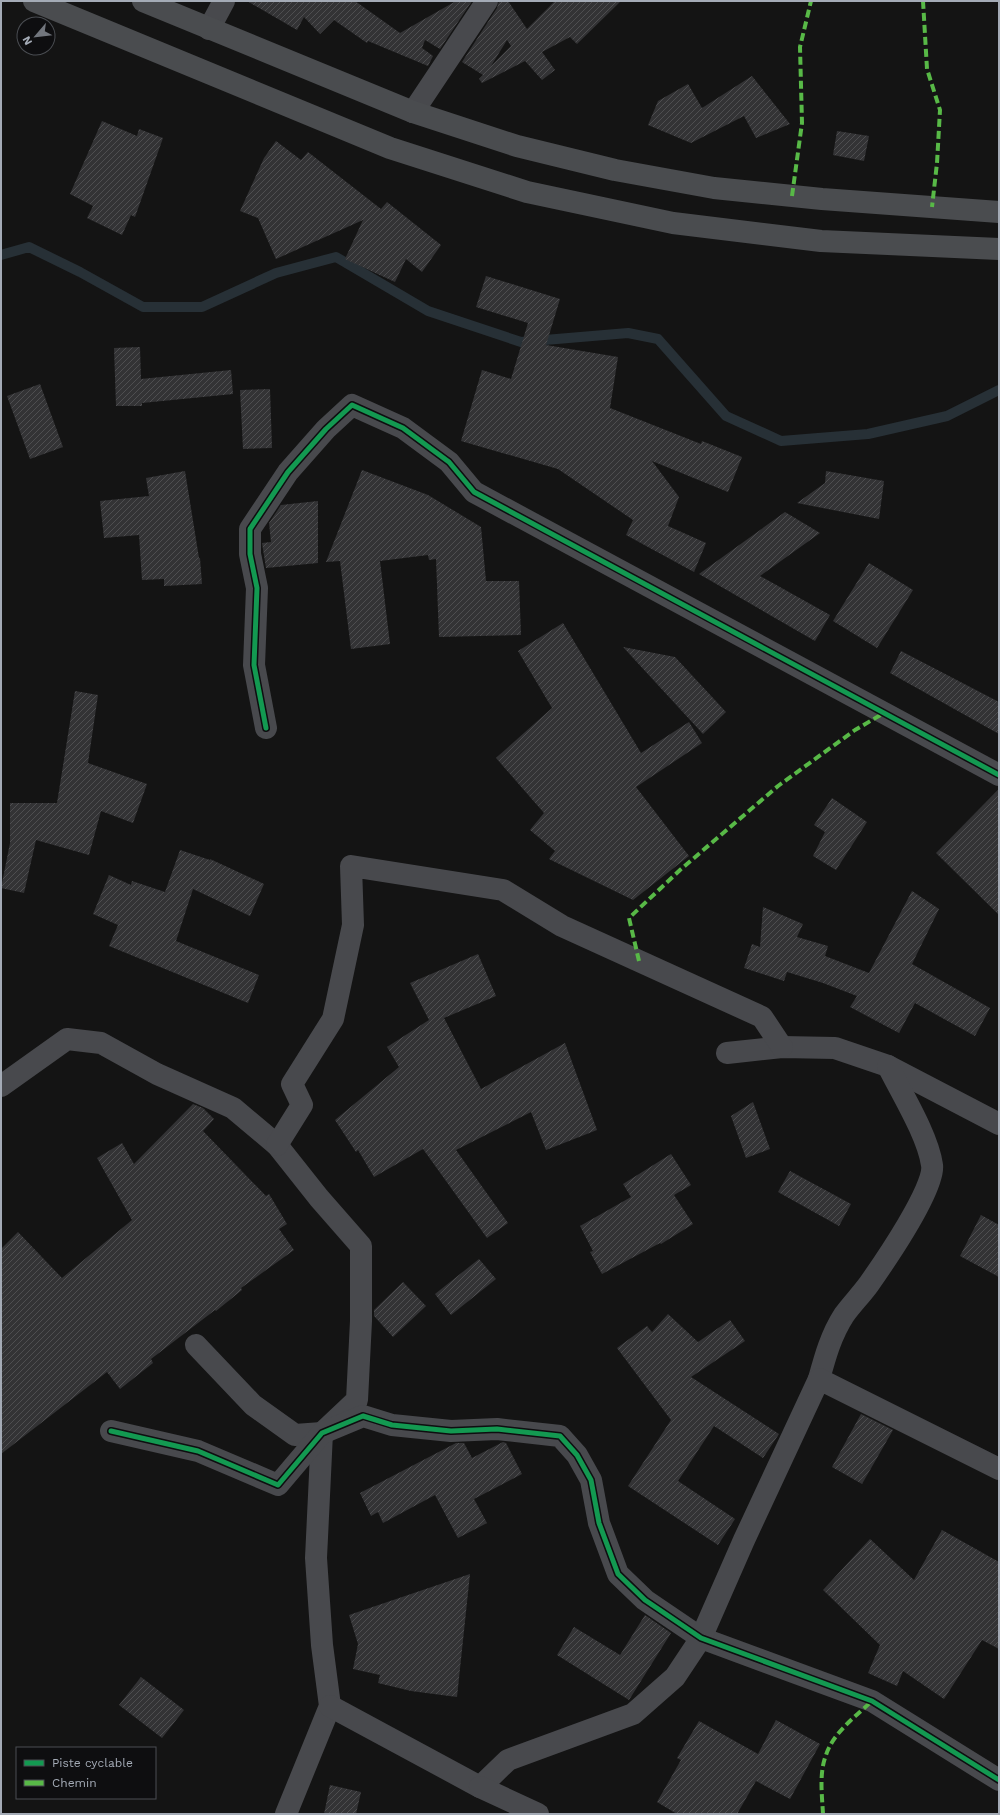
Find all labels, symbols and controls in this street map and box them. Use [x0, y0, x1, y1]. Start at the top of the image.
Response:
north arrow [16, 16, 56, 56]
text: N [20, 34, 35, 47]
legend [16, 1747, 156, 1799]
text: Piste cyclable [52, 1756, 133, 1770]
text: Chemin [52, 1776, 97, 1790]

